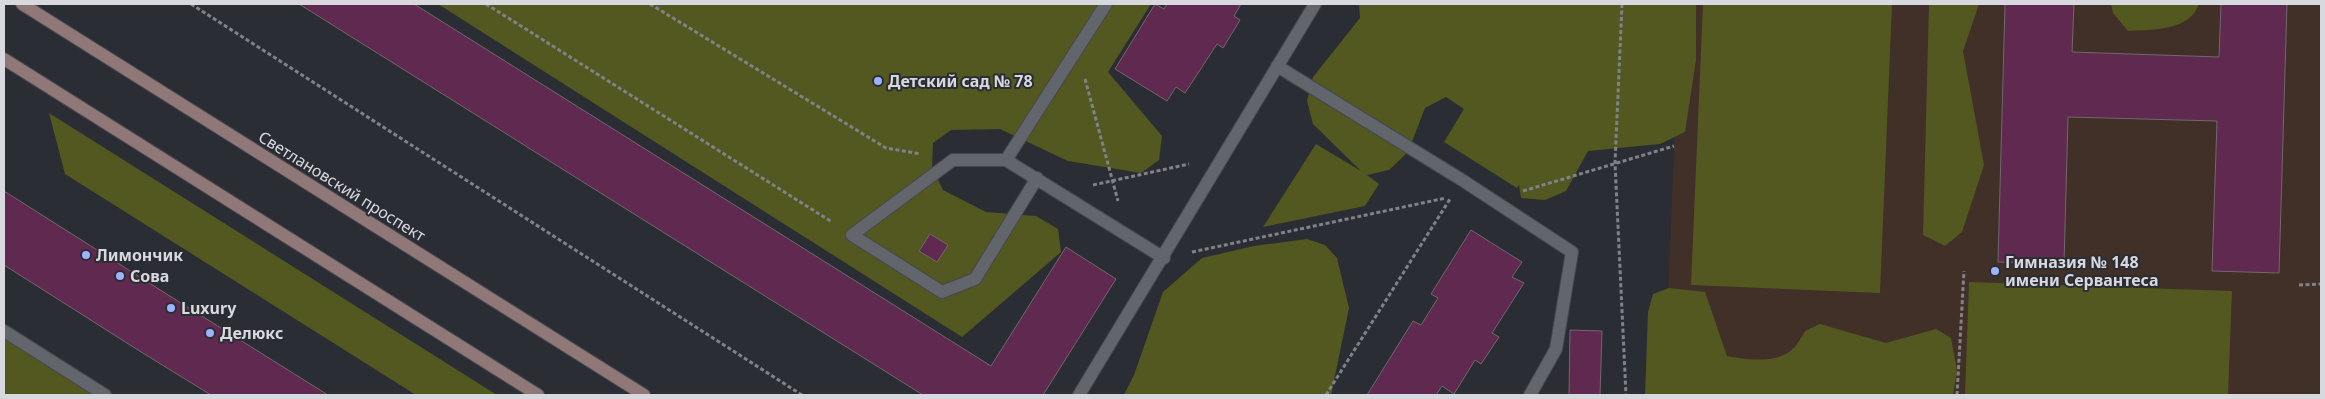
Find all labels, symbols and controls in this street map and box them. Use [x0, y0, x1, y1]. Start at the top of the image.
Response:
place label: Детский сад № 78 [888, 70, 1033, 92]
marker: Детский сад № 78 [872, 75, 884, 87]
street label: Светлановский проспект [254, 125, 430, 247]
place label: Лимончик [96, 244, 183, 266]
marker: Лимончик [80, 249, 92, 261]
place label: Гимназия № 148 имени Сервантеса [2005, 251, 2159, 291]
place label: Сова [130, 265, 169, 287]
marker: Гимназия № 148 имени Сервантеса [1989, 265, 2001, 277]
marker: Сова [114, 270, 126, 282]
place label: Luxury [181, 297, 237, 319]
marker: Luxury [165, 302, 177, 314]
place label: Делюкс [220, 322, 283, 344]
marker: Делюкс [204, 327, 216, 339]

